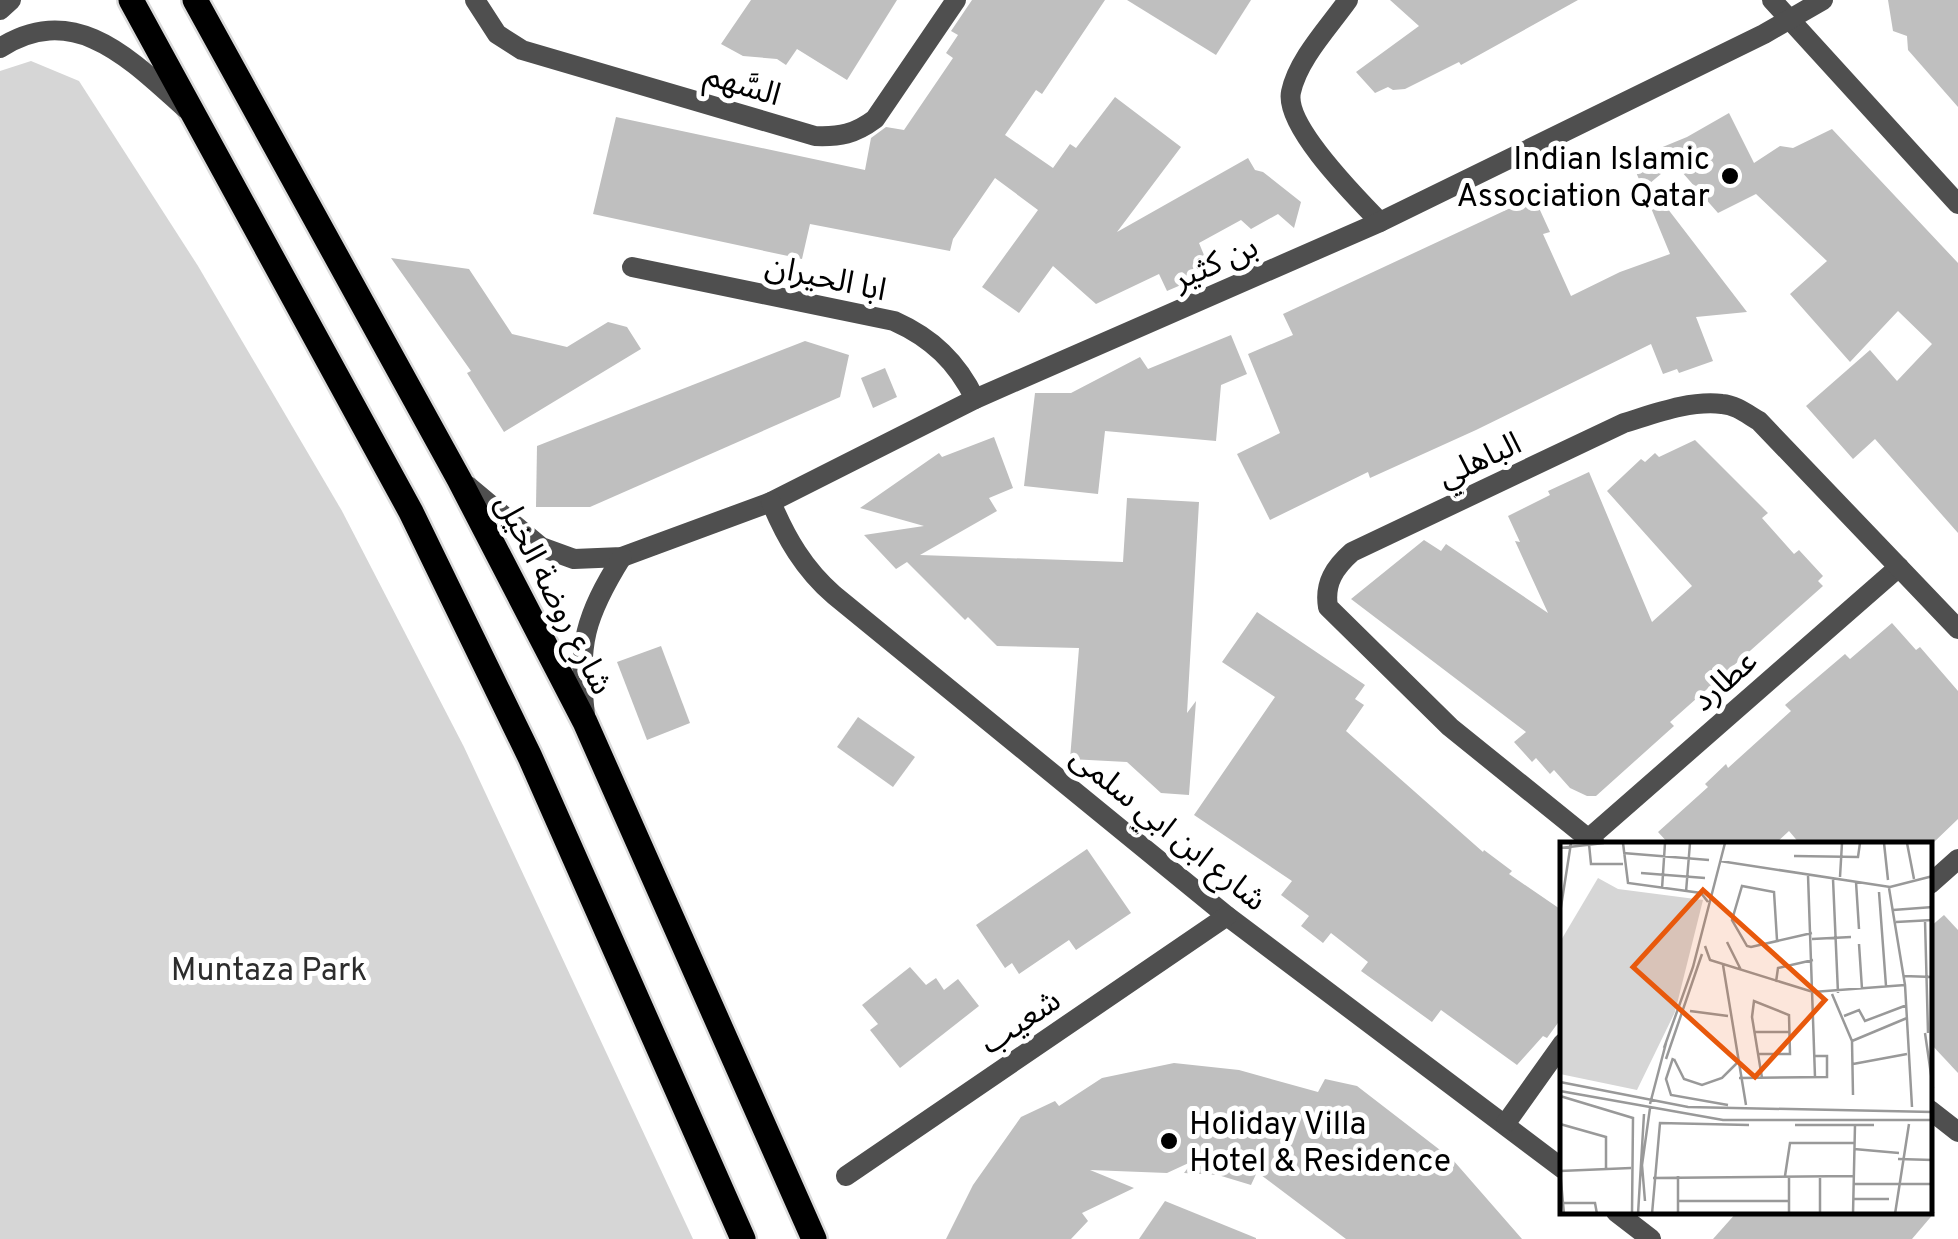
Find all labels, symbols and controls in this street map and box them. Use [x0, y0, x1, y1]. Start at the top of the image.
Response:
street label: السَّهم [699, 56, 785, 118]
place label: Indian Islamic Association Qatar [1456, 141, 1710, 218]
marker: Indian Islamic Association Qatar [1719, 165, 1741, 187]
street label: بن كثير [1166, 228, 1265, 302]
street label: ابا الحيران [761, 248, 890, 312]
street label: الباهلي [1432, 425, 1529, 500]
street label: شارع روضة الخيل [484, 488, 620, 703]
street label: عطارد [1685, 643, 1767, 722]
street label: شارع ابن ابي سلمى [1060, 739, 1273, 923]
inset map [1560, 842, 1933, 1214]
park label: Muntaza Park [171, 952, 367, 992]
street label: شعيب [974, 982, 1070, 1065]
place label: Holiday Villa Hotel & Residence [1189, 1106, 1451, 1183]
marker: Holiday Villa Hotel & Residence [1158, 1130, 1180, 1152]

